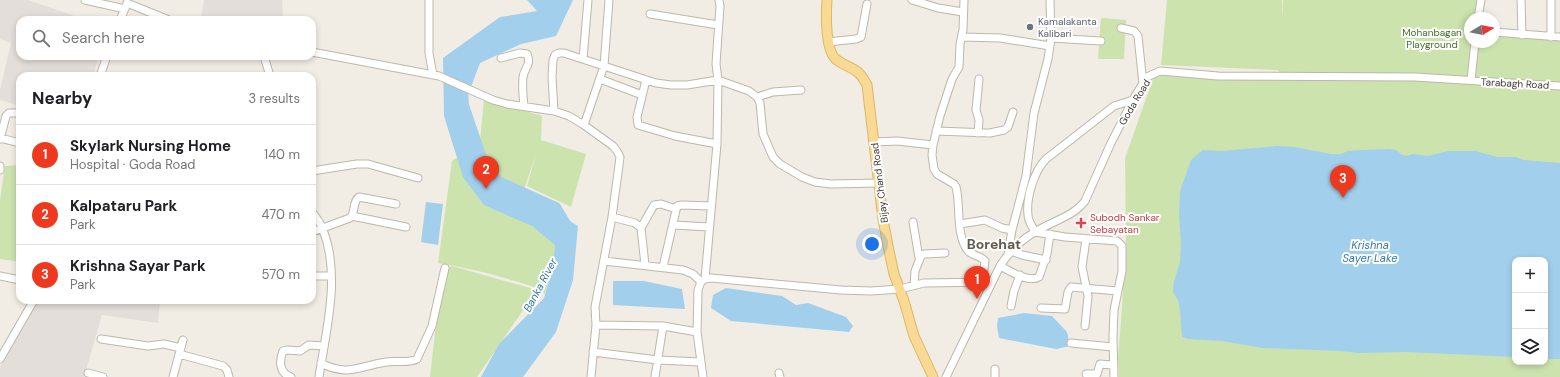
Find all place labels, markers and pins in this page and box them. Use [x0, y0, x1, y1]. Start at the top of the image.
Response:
place label: Kamalakanta Kalibari [1038, 15, 1097, 40]
marker: Kamalakanta Kalibari [1025, 22, 1035, 32]
pin: 2 [473, 156, 499, 189]
pin: 3 [1330, 165, 1356, 198]
place label: Subodh Sankar Sebayatan [1090, 211, 1160, 236]
marker: Subodh Sankar Sebayatan [1075, 217, 1087, 229]
pin: 1 [964, 266, 990, 299]

